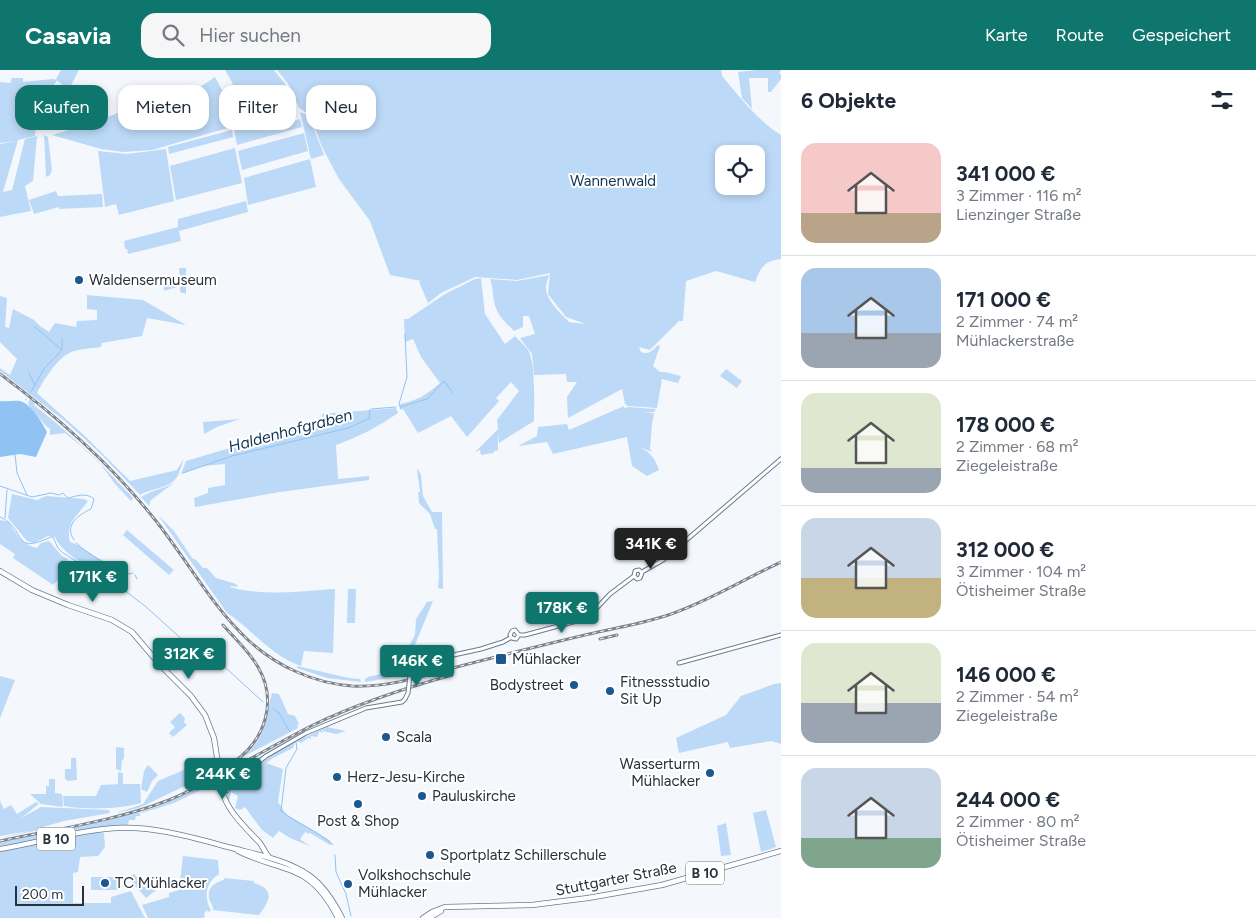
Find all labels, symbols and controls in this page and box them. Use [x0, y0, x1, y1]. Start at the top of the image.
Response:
search box [141, 13, 491, 58]
text: Casavia [25, 21, 111, 50]
icon: search [159, 21, 187, 49]
text: Hier suchen [199, 24, 301, 47]
text: Karte [985, 24, 1028, 46]
text: Route [1056, 24, 1104, 46]
text: Gespeichert [1132, 24, 1231, 46]
chip: Kaufen [15, 85, 108, 130]
chip: Mieten [118, 85, 209, 130]
chip: Filter [219, 85, 296, 130]
chip: Neu [306, 85, 376, 130]
icon: filters [1208, 86, 1236, 114]
text: 6 Objekte [801, 88, 896, 113]
map controls [715, 145, 765, 195]
button: locate [715, 145, 765, 195]
text: 341 000 € [956, 161, 1055, 186]
icon: home [841, 163, 901, 223]
park label: Wannenwald [570, 172, 656, 190]
text: 3 Zimmer · 116 m² [956, 186, 1082, 205]
text: Lienzinger Straße [956, 205, 1081, 224]
place label: Waldensermuseum [89, 271, 217, 289]
marker: Waldensermuseum [73, 274, 85, 286]
text: 171 000 € [956, 287, 1051, 312]
icon: home [841, 288, 901, 348]
text: 2 Zimmer · 74 m² [956, 312, 1078, 331]
text: Mühlackerstraße [956, 331, 1074, 350]
water label: Haldenhofgraben [226, 405, 354, 456]
text: 178 000 € [956, 412, 1055, 437]
icon: home [841, 413, 901, 473]
text: 2 Zimmer · 68 m² [956, 437, 1078, 456]
text: Ziegeleistraße [956, 456, 1058, 475]
pin: 341K € [610, 528, 692, 570]
text: 341K € [625, 534, 677, 553]
text: 312 000 € [956, 537, 1054, 562]
icon: home [841, 538, 901, 598]
pin: 171K € [52, 560, 134, 603]
text: 3 Zimmer · 104 m² [956, 562, 1086, 581]
text: 171K € [69, 567, 117, 586]
text: Ötisheimer Straße [956, 581, 1086, 600]
pin: 178K € [521, 592, 603, 634]
text: 178K € [536, 598, 588, 617]
pin: 312K € [148, 638, 230, 680]
text: 312K € [164, 644, 214, 663]
pin: 146K € [376, 644, 458, 687]
place label: Mühlacker [512, 650, 581, 668]
text: 146K € [391, 651, 443, 670]
marker: Mühlacker [494, 652, 508, 666]
text: 146 000 € [956, 662, 1056, 687]
icon: home [841, 663, 901, 723]
place label: Fitnessstudio Sit Up [620, 673, 710, 708]
place label: Bodystreet [490, 676, 564, 694]
marker: Bodystreet [568, 679, 580, 691]
marker: Fitnessstudio Sit Up [604, 685, 616, 697]
text: 2 Zimmer · 54 m² [956, 687, 1079, 706]
text: Ziegeleistraße [956, 706, 1058, 725]
place label: Scala [396, 728, 432, 746]
marker: Scala [380, 731, 392, 743]
place label: Wasserturm Mühlacker [619, 755, 700, 790]
pin: 244K € [182, 758, 264, 800]
text: 244K € [195, 764, 251, 783]
marker: Wasserturm Mühlacker [704, 767, 716, 779]
place label: Herz-Jesu-Kirche [347, 768, 465, 786]
marker: Herz-Jesu-Kirche [331, 771, 343, 783]
place label: Pauluskirche [432, 787, 516, 805]
text: 244 000 € [956, 787, 1060, 812]
icon: home [841, 788, 901, 848]
marker: Pauluskirche [416, 790, 428, 802]
marker: Post & Shop [352, 798, 364, 810]
place label: Post & Shop [317, 812, 399, 830]
text: 2 Zimmer · 80 m² [956, 812, 1080, 831]
road number: B 10 [37, 828, 75, 851]
text: Ötisheimer Straße [956, 831, 1086, 850]
place label: Sportplatz Schillerschule [440, 846, 606, 864]
marker: Sportplatz Schillerschule [424, 849, 436, 861]
street label: Stuttgarter Straße [554, 858, 678, 900]
road number: B 10 [686, 861, 724, 884]
place label: Volkshochschule Mühlacker [358, 866, 471, 901]
place label: TC Mühlacker [115, 874, 207, 892]
marker: TC Mühlacker [99, 877, 111, 889]
marker: Volkshochschule Mühlacker [342, 878, 354, 890]
scale bar [15, 883, 84, 906]
text: 200 m [22, 886, 63, 903]

